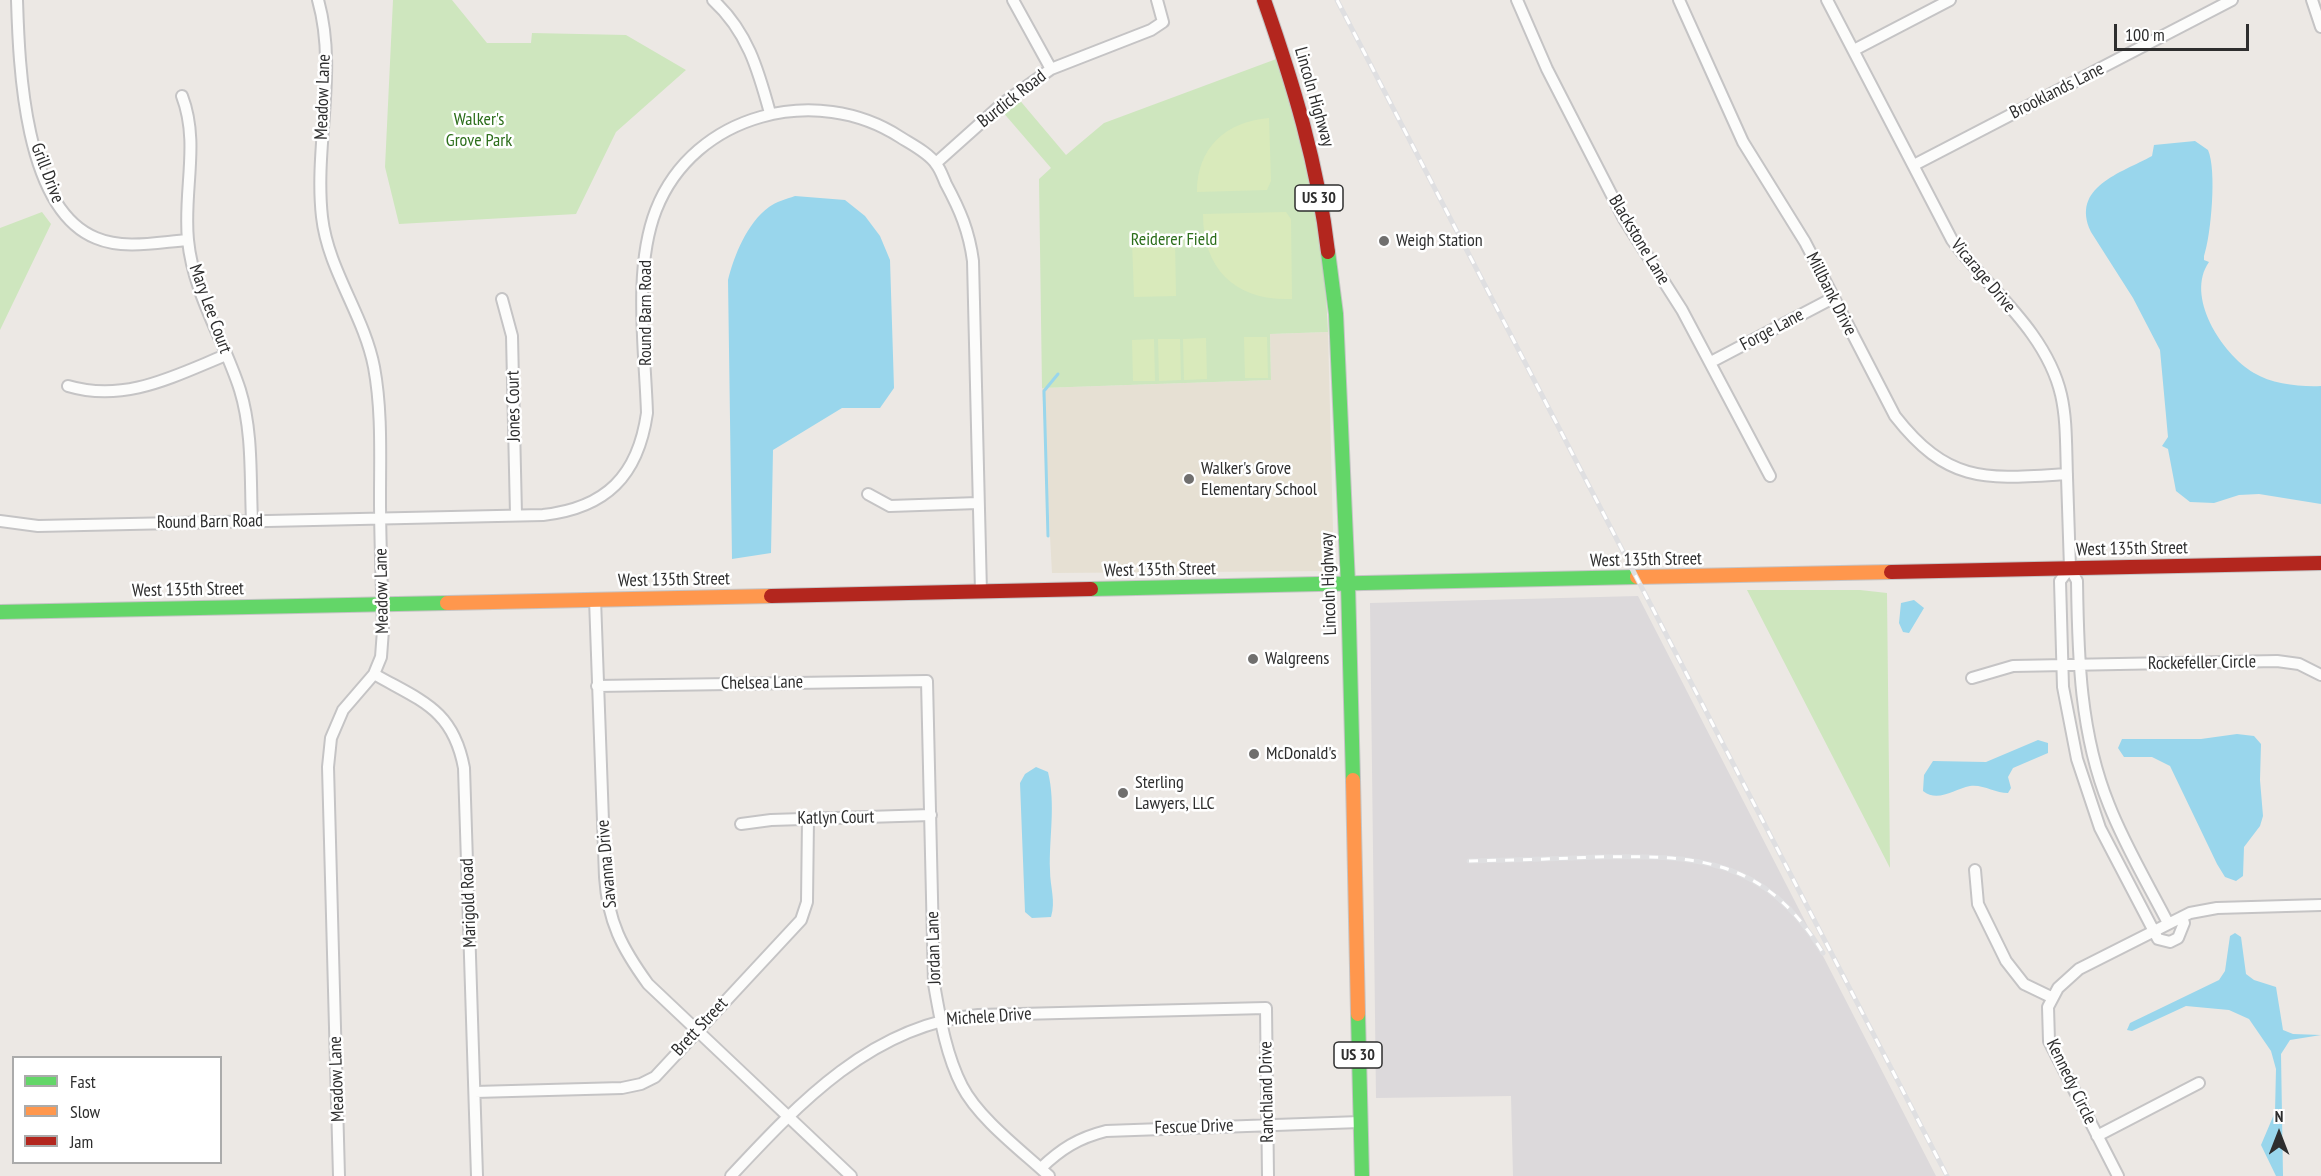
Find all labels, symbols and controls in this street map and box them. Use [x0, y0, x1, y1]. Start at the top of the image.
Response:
scale bar [2117, 12, 2252, 50]
text: 100 m [2125, 23, 2165, 46]
street label: Lincoln Highway [1289, 45, 1339, 149]
street label: Meadow Lane [311, 54, 335, 140]
street label: Brooklands Lane [2006, 58, 2108, 124]
street label: Burdick Road [974, 66, 1050, 132]
park label: Walker's Grove Park [446, 109, 512, 152]
street label: Grill Drive [26, 140, 68, 206]
road number: US 30 [1295, 185, 1343, 211]
street label: Blackstone Lane [1604, 191, 1674, 289]
park label: Reiderer Field [1131, 229, 1217, 251]
place label: Weigh Station [1396, 230, 1483, 252]
marker: Weigh Station [1377, 234, 1391, 248]
street label: Vicarage Drive [1946, 235, 2020, 317]
street label: Millbank Drive [1801, 249, 1861, 339]
street label: Round Barn Road [635, 260, 657, 366]
street label: Mary Lee Court [184, 262, 236, 356]
street label: Forge Lane [1737, 304, 1807, 356]
street label: Jones Court [503, 370, 525, 442]
place label: Walker's Grove Elementary School [1201, 458, 1317, 500]
marker: Walker's Grove Elementary School [1182, 472, 1196, 486]
street label: Round Barn Road [157, 510, 263, 534]
street label: Lincoln Highway [1316, 532, 1342, 636]
street label: West 135th Street [2076, 537, 2188, 561]
street label: Meadow Lane [370, 548, 394, 634]
street label: West 135th Street [1590, 548, 1702, 572]
street label: West 135th Street [1104, 558, 1216, 582]
street label: West 135th Street [618, 568, 730, 592]
street label: West 135th Street [132, 578, 244, 602]
place label: Walgreens [1265, 648, 1329, 670]
street label: Rockefeller Circle [2148, 651, 2256, 675]
marker: Walgreens [1246, 652, 1260, 666]
street label: Chelsea Lane [721, 671, 803, 695]
place label: McDonald's [1266, 743, 1337, 765]
marker: McDonald's [1247, 747, 1261, 761]
place label: Sterling Lawyers, LLC [1135, 772, 1215, 814]
marker: Sterling Lawyers, LLC [1116, 786, 1130, 800]
street label: Katlyn Court [797, 807, 875, 829]
street label: Savanna Drive [592, 819, 622, 909]
street label: Marigold Road [457, 858, 481, 948]
street label: Jordan Lane [922, 911, 946, 985]
street label: Brett Street [668, 993, 732, 1061]
street label: Michele Drive [946, 1003, 1032, 1031]
street label: Meadow Lane [325, 1036, 349, 1122]
street label: Kennedy Circle [2041, 1036, 2101, 1128]
street label: Ranchland Drive [1255, 1041, 1279, 1143]
road number: US 30 [1334, 1042, 1382, 1068]
legend [12, 1056, 222, 1164]
text: Fast [70, 1070, 96, 1093]
text: Slow [70, 1100, 100, 1123]
north arrow [2249, 1104, 2309, 1164]
text: N [2275, 1106, 2283, 1126]
street label: Fescue Drive [1154, 1115, 1234, 1139]
text: Jam [70, 1130, 93, 1153]

